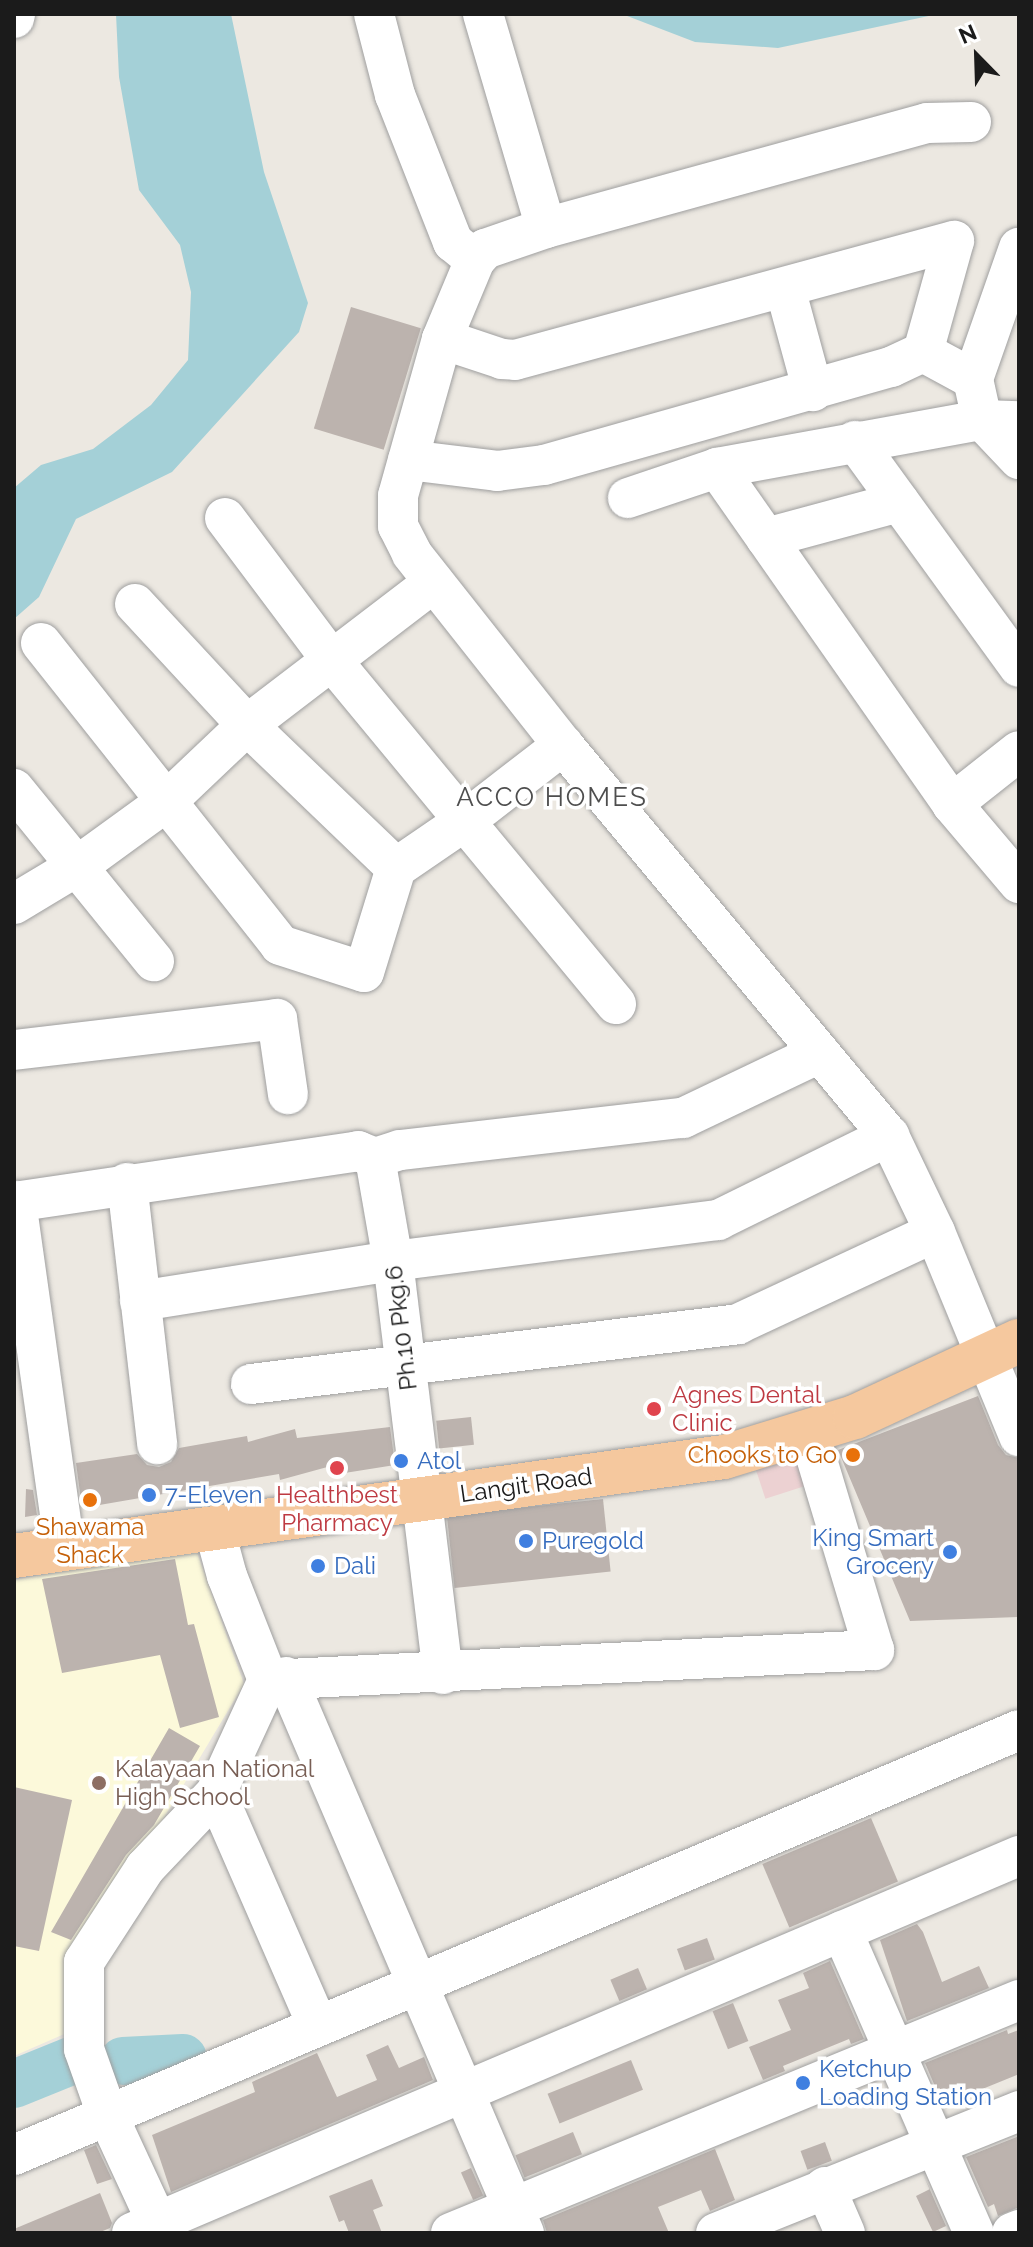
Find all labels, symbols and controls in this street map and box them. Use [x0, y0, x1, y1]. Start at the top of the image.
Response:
north arrow [937, 16, 1017, 96]
text: N [955, 19, 980, 49]
district label: ACCO HOMES [456, 782, 648, 814]
street label: Ph.10 Pkg.6 [379, 1264, 423, 1392]
place label: Agnes Dental Clinic [672, 1381, 821, 1437]
marker: Agnes Dental Clinic [643, 1398, 665, 1420]
place label: Chooks to Go [688, 1441, 837, 1469]
marker: Chooks to Go [844, 1446, 862, 1464]
place label: Atol [417, 1447, 461, 1475]
marker: Atol [392, 1452, 410, 1470]
marker: Healthbest Pharmacy [328, 1459, 346, 1477]
street label: Langit Road [458, 1461, 594, 1509]
place label: 7-Eleven [165, 1481, 263, 1509]
place label: Healthbest Pharmacy [276, 1481, 398, 1537]
marker: 7-Eleven [140, 1486, 158, 1504]
marker: Shawama Shack [81, 1491, 99, 1509]
place label: Shawama Shack [36, 1513, 144, 1569]
place label: King Smart Grocery [812, 1524, 934, 1580]
place label: Puregold [542, 1527, 644, 1555]
marker: Puregold [517, 1532, 535, 1550]
marker: King Smart Grocery [941, 1543, 959, 1561]
place label: Dali [334, 1552, 376, 1580]
marker: Dali [309, 1557, 327, 1575]
place label: Kalayaan National High School [115, 1755, 314, 1811]
marker: Kalayaan National High School [90, 1774, 108, 1792]
place label: Ketchup Loading Station [819, 2055, 992, 2111]
marker: Ketchup Loading Station [794, 2074, 812, 2092]

